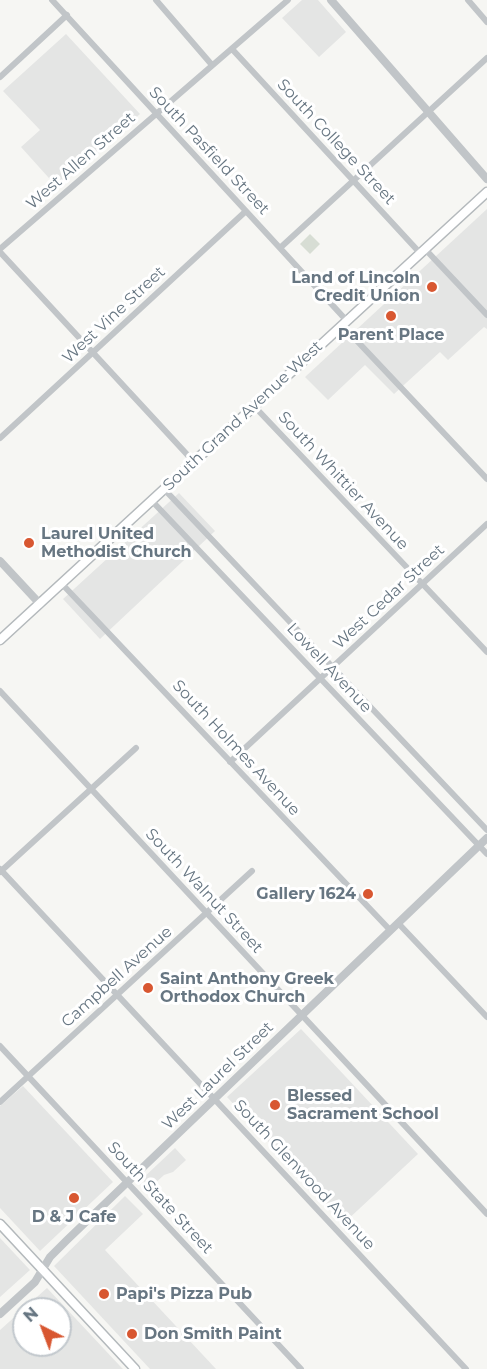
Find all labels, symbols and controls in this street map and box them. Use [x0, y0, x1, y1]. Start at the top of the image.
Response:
street label: South College Street [273, 75, 399, 209]
street label: South Pasfield Street [145, 83, 273, 219]
street label: West Allen Street [23, 108, 139, 214]
street label: West Vine Street [59, 263, 169, 367]
place label: Land of Lincoln Credit Union [291, 268, 420, 306]
marker: Land of Lincoln Credit Union [425, 280, 439, 294]
marker: Parent Place [384, 309, 398, 323]
place label: Parent Place [338, 325, 444, 345]
street label: South Grand Avenue West [159, 337, 327, 495]
street label: South Whittier Avenue [274, 408, 412, 554]
place label: Laurel United Methodist Church [41, 524, 192, 562]
marker: Laurel United Methodist Church [22, 536, 36, 550]
street label: West Cedar Street [329, 541, 449, 653]
street label: Lowell Avenue [283, 619, 375, 717]
street label: South Holmes Avenue [168, 676, 304, 820]
street label: South Walnut Street [141, 825, 267, 957]
place label: Gallery 1624 [256, 884, 356, 904]
marker: Gallery 1624 [361, 887, 375, 901]
street label: Campbell Avenue [58, 922, 176, 1032]
place label: Saint Anthony Greek Orthodox Church [160, 969, 334, 1007]
marker: Saint Anthony Greek Orthodox Church [141, 981, 155, 995]
street label: West Laurel Street [158, 1018, 278, 1134]
place label: Blessed Sacrament School [287, 1086, 439, 1124]
street label: South Glenwood Avenue [229, 1096, 379, 1254]
marker: Blessed Sacrament School [268, 1098, 282, 1112]
street label: South State Street [103, 1138, 217, 1258]
marker: D & J Cafe [67, 1191, 81, 1205]
place label: D & J Cafe [32, 1207, 116, 1227]
place label: Papi's Pizza Pub [116, 1284, 252, 1304]
marker: Papi's Pizza Pub [97, 1287, 111, 1301]
north arrow [12, 1297, 72, 1357]
text: N [20, 1303, 42, 1326]
place label: Don Smith Paint [144, 1324, 282, 1344]
marker: Don Smith Paint [125, 1327, 139, 1341]

